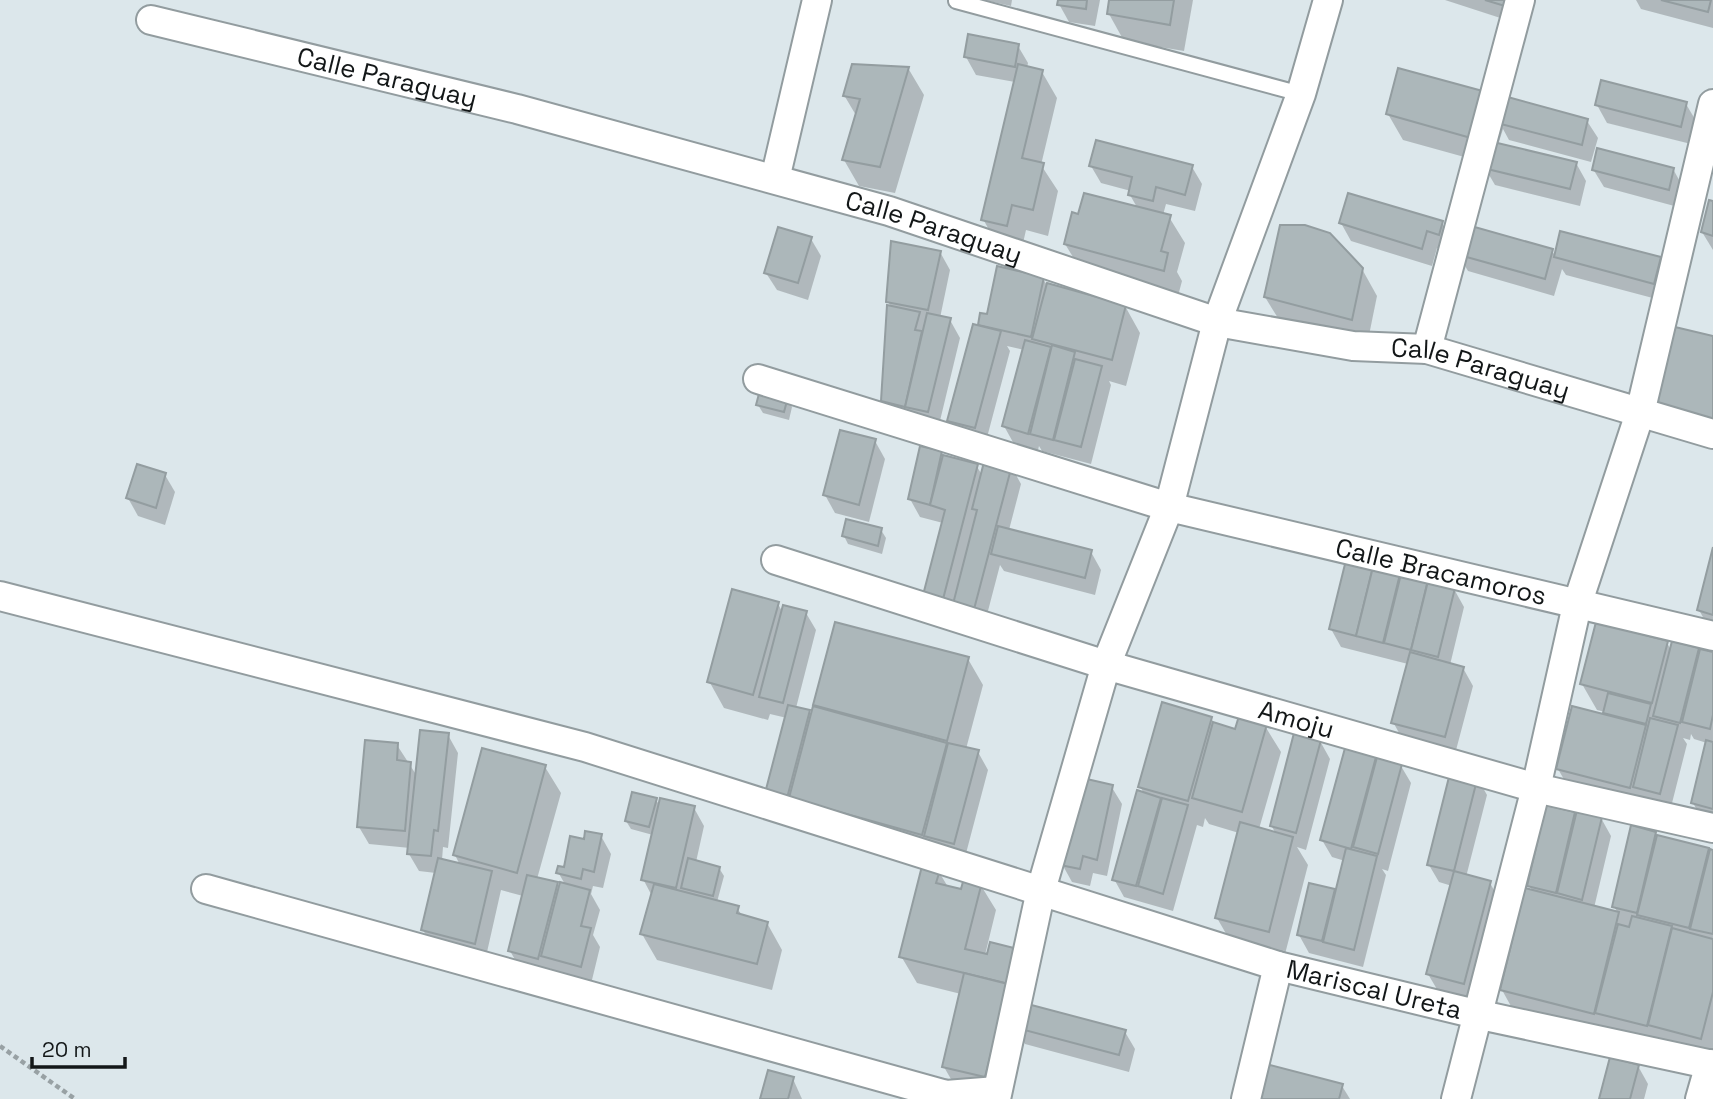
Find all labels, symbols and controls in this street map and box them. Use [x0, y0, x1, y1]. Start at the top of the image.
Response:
street label: Calle Paraguay [294, 39, 481, 116]
street label: Calle Paraguay [842, 183, 1027, 272]
street label: Calle Paraguay [1391, 331, 1574, 408]
street label: Calle Bracamoros [1332, 530, 1550, 613]
street label: Amoju [1255, 692, 1338, 746]
street label: Mariscal Ureta [1283, 952, 1465, 1027]
scale bar [32, 1026, 124, 1070]
text: 20 m [42, 1036, 92, 1063]

